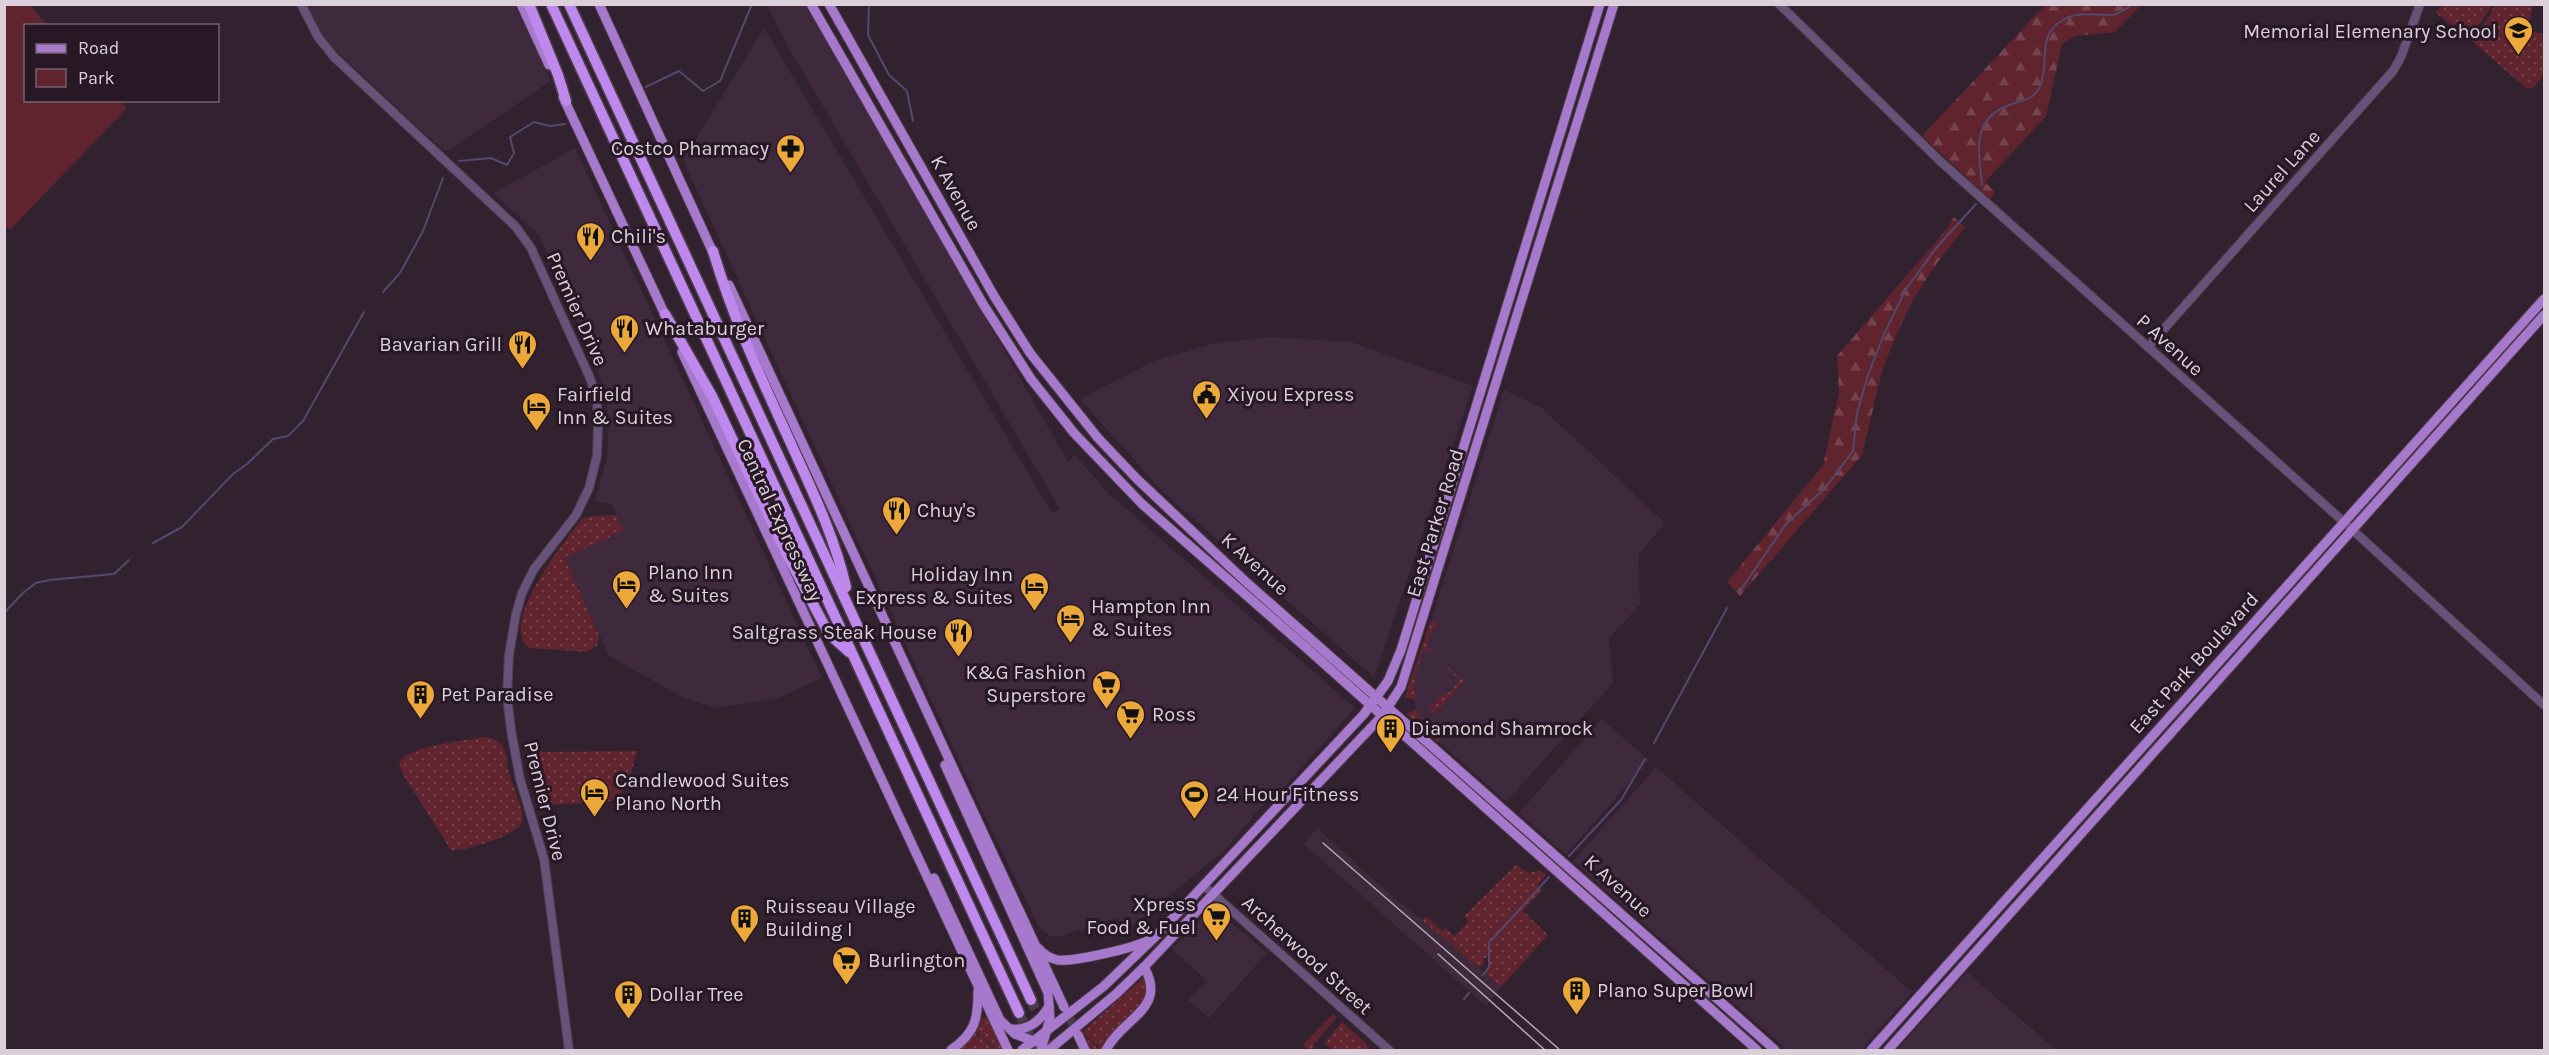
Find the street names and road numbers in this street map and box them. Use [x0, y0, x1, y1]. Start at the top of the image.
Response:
street label: Laurel Lane [2239, 125, 2325, 217]
street label: K Avenue [926, 151, 986, 235]
street label: Premier Drive [542, 249, 612, 369]
street label: P Avenue [2132, 309, 2208, 381]
street label: Central Expressway [732, 435, 828, 605]
street label: East Parker Road [1402, 446, 1468, 600]
street label: K Avenue [1217, 528, 1293, 600]
street label: East Park Boulevard [2125, 588, 2263, 738]
street label: Premier Drive [519, 739, 571, 863]
street label: K Avenue [1580, 850, 1656, 922]
street label: Archerwood Street [1237, 891, 1377, 1020]

